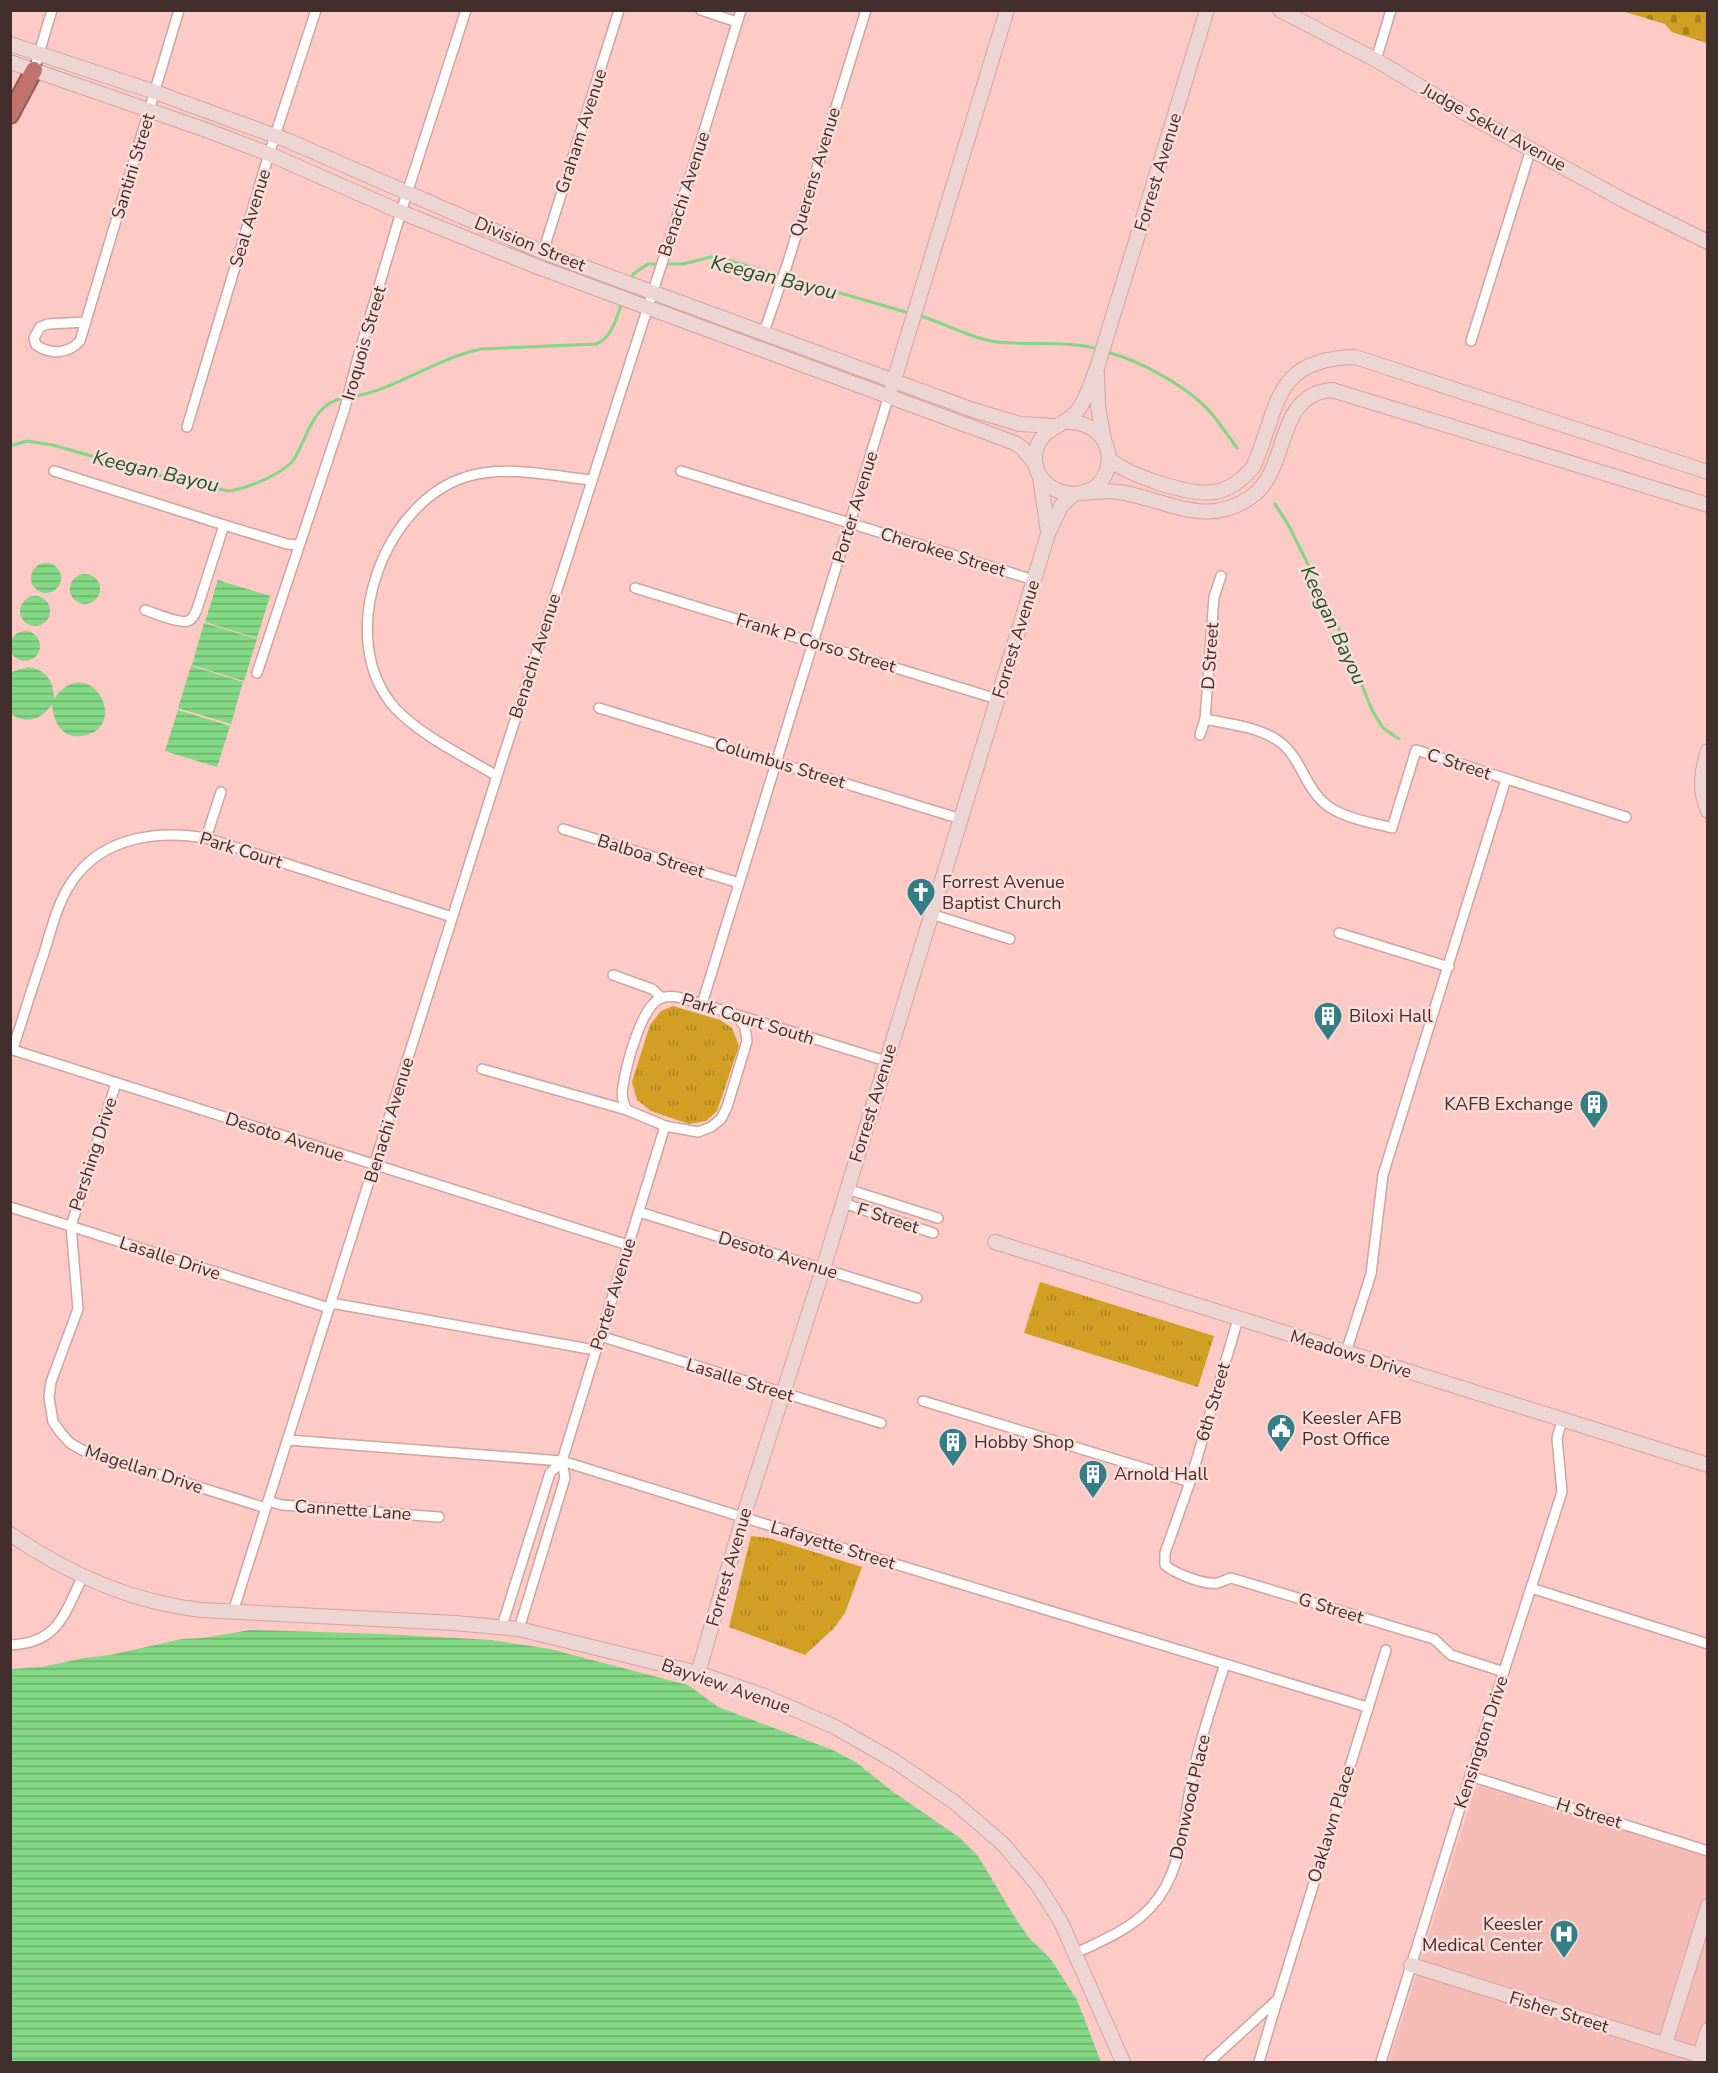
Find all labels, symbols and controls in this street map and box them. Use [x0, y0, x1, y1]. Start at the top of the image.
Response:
street label: Graham Avenue [549, 65, 613, 197]
street label: Judge Sekul Avenue [1416, 77, 1571, 177]
street label: Querens Avenue [784, 104, 846, 240]
street label: Santini Street [106, 109, 161, 222]
street label: Forrest Avenue [1129, 110, 1187, 234]
street label: Benachi Avenue [652, 128, 716, 260]
street label: Seal Avenue [224, 166, 276, 270]
street label: Division Street [471, 211, 590, 277]
water label: Keegan Bayou [708, 249, 840, 306]
street label: Iroquois Street [336, 282, 392, 403]
water label: Keegan Bayou [90, 444, 222, 499]
street label: Porter Avenue [827, 448, 883, 566]
street label: Cherokee Street [877, 522, 1009, 583]
water label: Keegan Bayou [1294, 561, 1373, 689]
street label: Forrest Avenue [987, 577, 1045, 701]
street label: Benachi Avenue [503, 590, 567, 722]
street label: Frank P Corso Street [733, 607, 899, 679]
street label: D Street [1196, 621, 1224, 690]
street label: Columbus Street [712, 732, 849, 794]
street label: C Street [1424, 742, 1495, 786]
street label: Park Court [197, 826, 286, 874]
street label: Balboa Street [594, 828, 708, 884]
place label: Forrest Avenue Baptist Church [942, 870, 1065, 915]
church icon: Forrest Avenue Baptist Church [905, 876, 937, 918]
street label: Park Court South [679, 987, 817, 1051]
building icon: Biloxi Hall [1312, 1000, 1344, 1042]
place label: Biloxi Hall [1349, 1004, 1433, 1028]
street label: Forrest Avenue [844, 1041, 902, 1165]
street label: Benachi Avenue [358, 1054, 420, 1186]
building icon: KAFB Exchange [1578, 1088, 1610, 1130]
place label: KAFB Exchange [1444, 1092, 1573, 1116]
street label: Pershing Drive [63, 1094, 123, 1214]
street label: Desoto Avenue [223, 1106, 347, 1168]
street label: F Street [854, 1197, 923, 1239]
street label: Desoto Avenue [715, 1225, 841, 1285]
street label: Lasalle Drive [116, 1230, 224, 1286]
street label: Porter Avenue [585, 1235, 641, 1353]
street label: Meadows Drive [1287, 1324, 1415, 1384]
street label: Lasalle Street [683, 1352, 797, 1408]
street label: 6th Street [1190, 1359, 1236, 1444]
place label: Keesler AFB Post Office [1302, 1406, 1402, 1451]
public building icon: Keesler AFB Post Office [1265, 1412, 1297, 1454]
building icon: Hobby Shop [937, 1426, 969, 1468]
place label: Hobby Shop [974, 1430, 1074, 1454]
street label: Magellan Drive [82, 1439, 206, 1499]
building icon: Arnold Hall [1077, 1458, 1109, 1500]
place label: Arnold Hall [1114, 1462, 1209, 1486]
street label: Cannette Lane [294, 1494, 412, 1526]
street label: Forrest Avenue [701, 1505, 757, 1629]
street label: Lafayette Street [768, 1515, 899, 1576]
street label: G Street [1296, 1587, 1367, 1629]
street label: Bayview Avenue [658, 1653, 794, 1719]
street label: Kensington Drive [1448, 1673, 1514, 1811]
street label: Donwood Place [1164, 1732, 1216, 1862]
street label: Oaklawn Place [1302, 1763, 1360, 1885]
street label: H Street [1553, 1792, 1625, 1835]
place label: Keesler Medical Center [1422, 1912, 1544, 1957]
hospital icon: Keesler Medical Center [1548, 1918, 1580, 1960]
street label: Fisher Street [1506, 1986, 1612, 2039]

